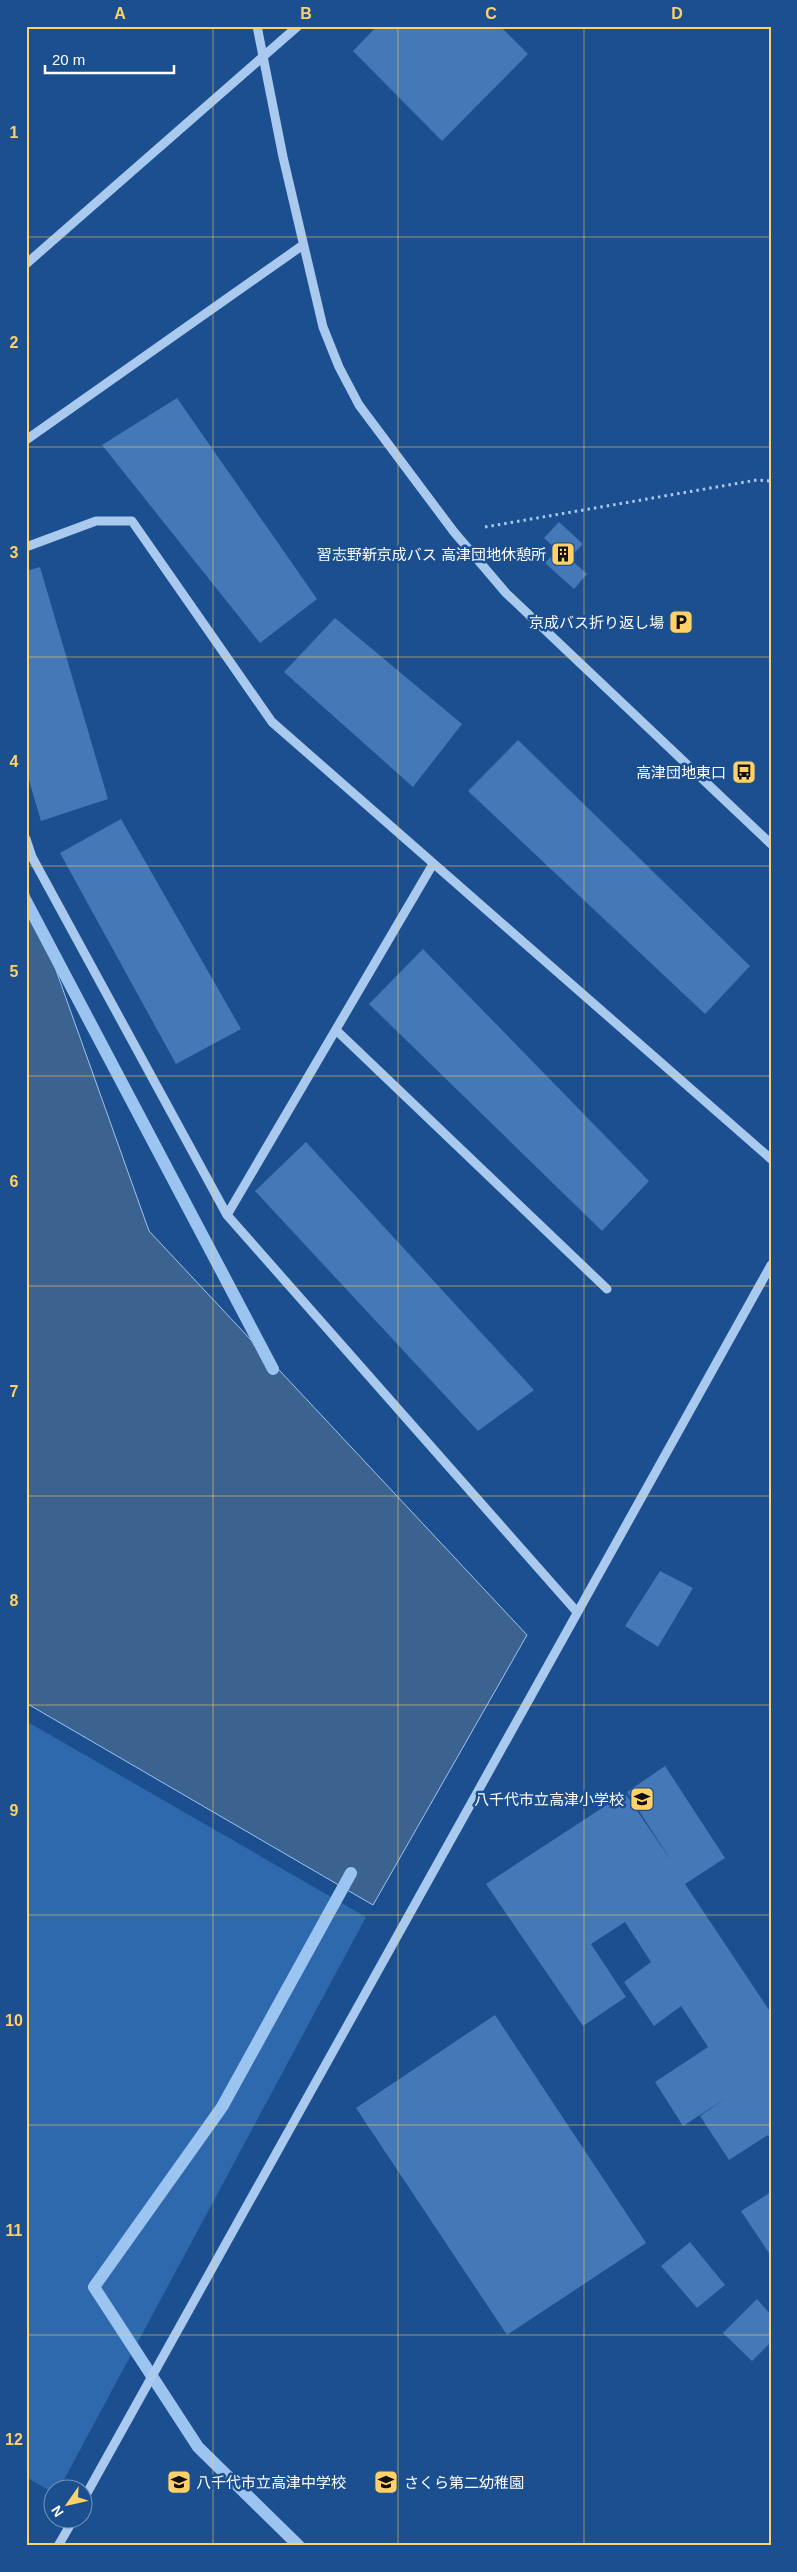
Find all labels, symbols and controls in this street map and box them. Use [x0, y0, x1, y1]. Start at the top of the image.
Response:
text: A [114, 5, 126, 22]
text: B [300, 5, 312, 22]
text: C [485, 5, 497, 22]
text: D [671, 5, 683, 22]
scale bar [45, 42, 174, 74]
text: 20 m [52, 51, 85, 68]
text: 1 [10, 124, 19, 141]
text: 2 [10, 334, 19, 351]
building icon: 習志野新京成バス 高津団地休憩所 [550, 541, 576, 567]
text: 3 [10, 544, 19, 561]
place label: 習志野新京成バス 高津団地休憩所 [317, 546, 546, 563]
parking icon: 京成バス折り返し場 [668, 609, 694, 635]
place label: 京成バス折り返し場 [529, 614, 664, 631]
text: 4 [10, 753, 19, 770]
bus stop icon: 高津団地東口 [731, 759, 757, 785]
place label: 高津団地東口 [636, 764, 726, 781]
text: 5 [10, 963, 19, 980]
text: 6 [10, 1173, 19, 1190]
text: 7 [10, 1383, 19, 1400]
text: 8 [10, 1592, 19, 1609]
school or university icon: 八千代市立高津小学校 [629, 1786, 655, 1812]
place label: 八千代市立高津小学校 [474, 1791, 624, 1808]
text: 9 [10, 1802, 19, 1819]
text: 10 [5, 2012, 23, 2029]
text: 11 [6, 2222, 23, 2239]
text: 12 [5, 2431, 23, 2448]
school or university icon: 八千代市立高津中学校 [166, 2469, 192, 2495]
school or university icon: さくら第二幼稚園 [373, 2469, 399, 2495]
place label: 八千代市立高津中学校 [196, 2474, 346, 2491]
place label: さくら第二幼稚園 [404, 2474, 524, 2491]
north arrow [42, 2480, 92, 2530]
text: N [48, 2503, 67, 2520]

